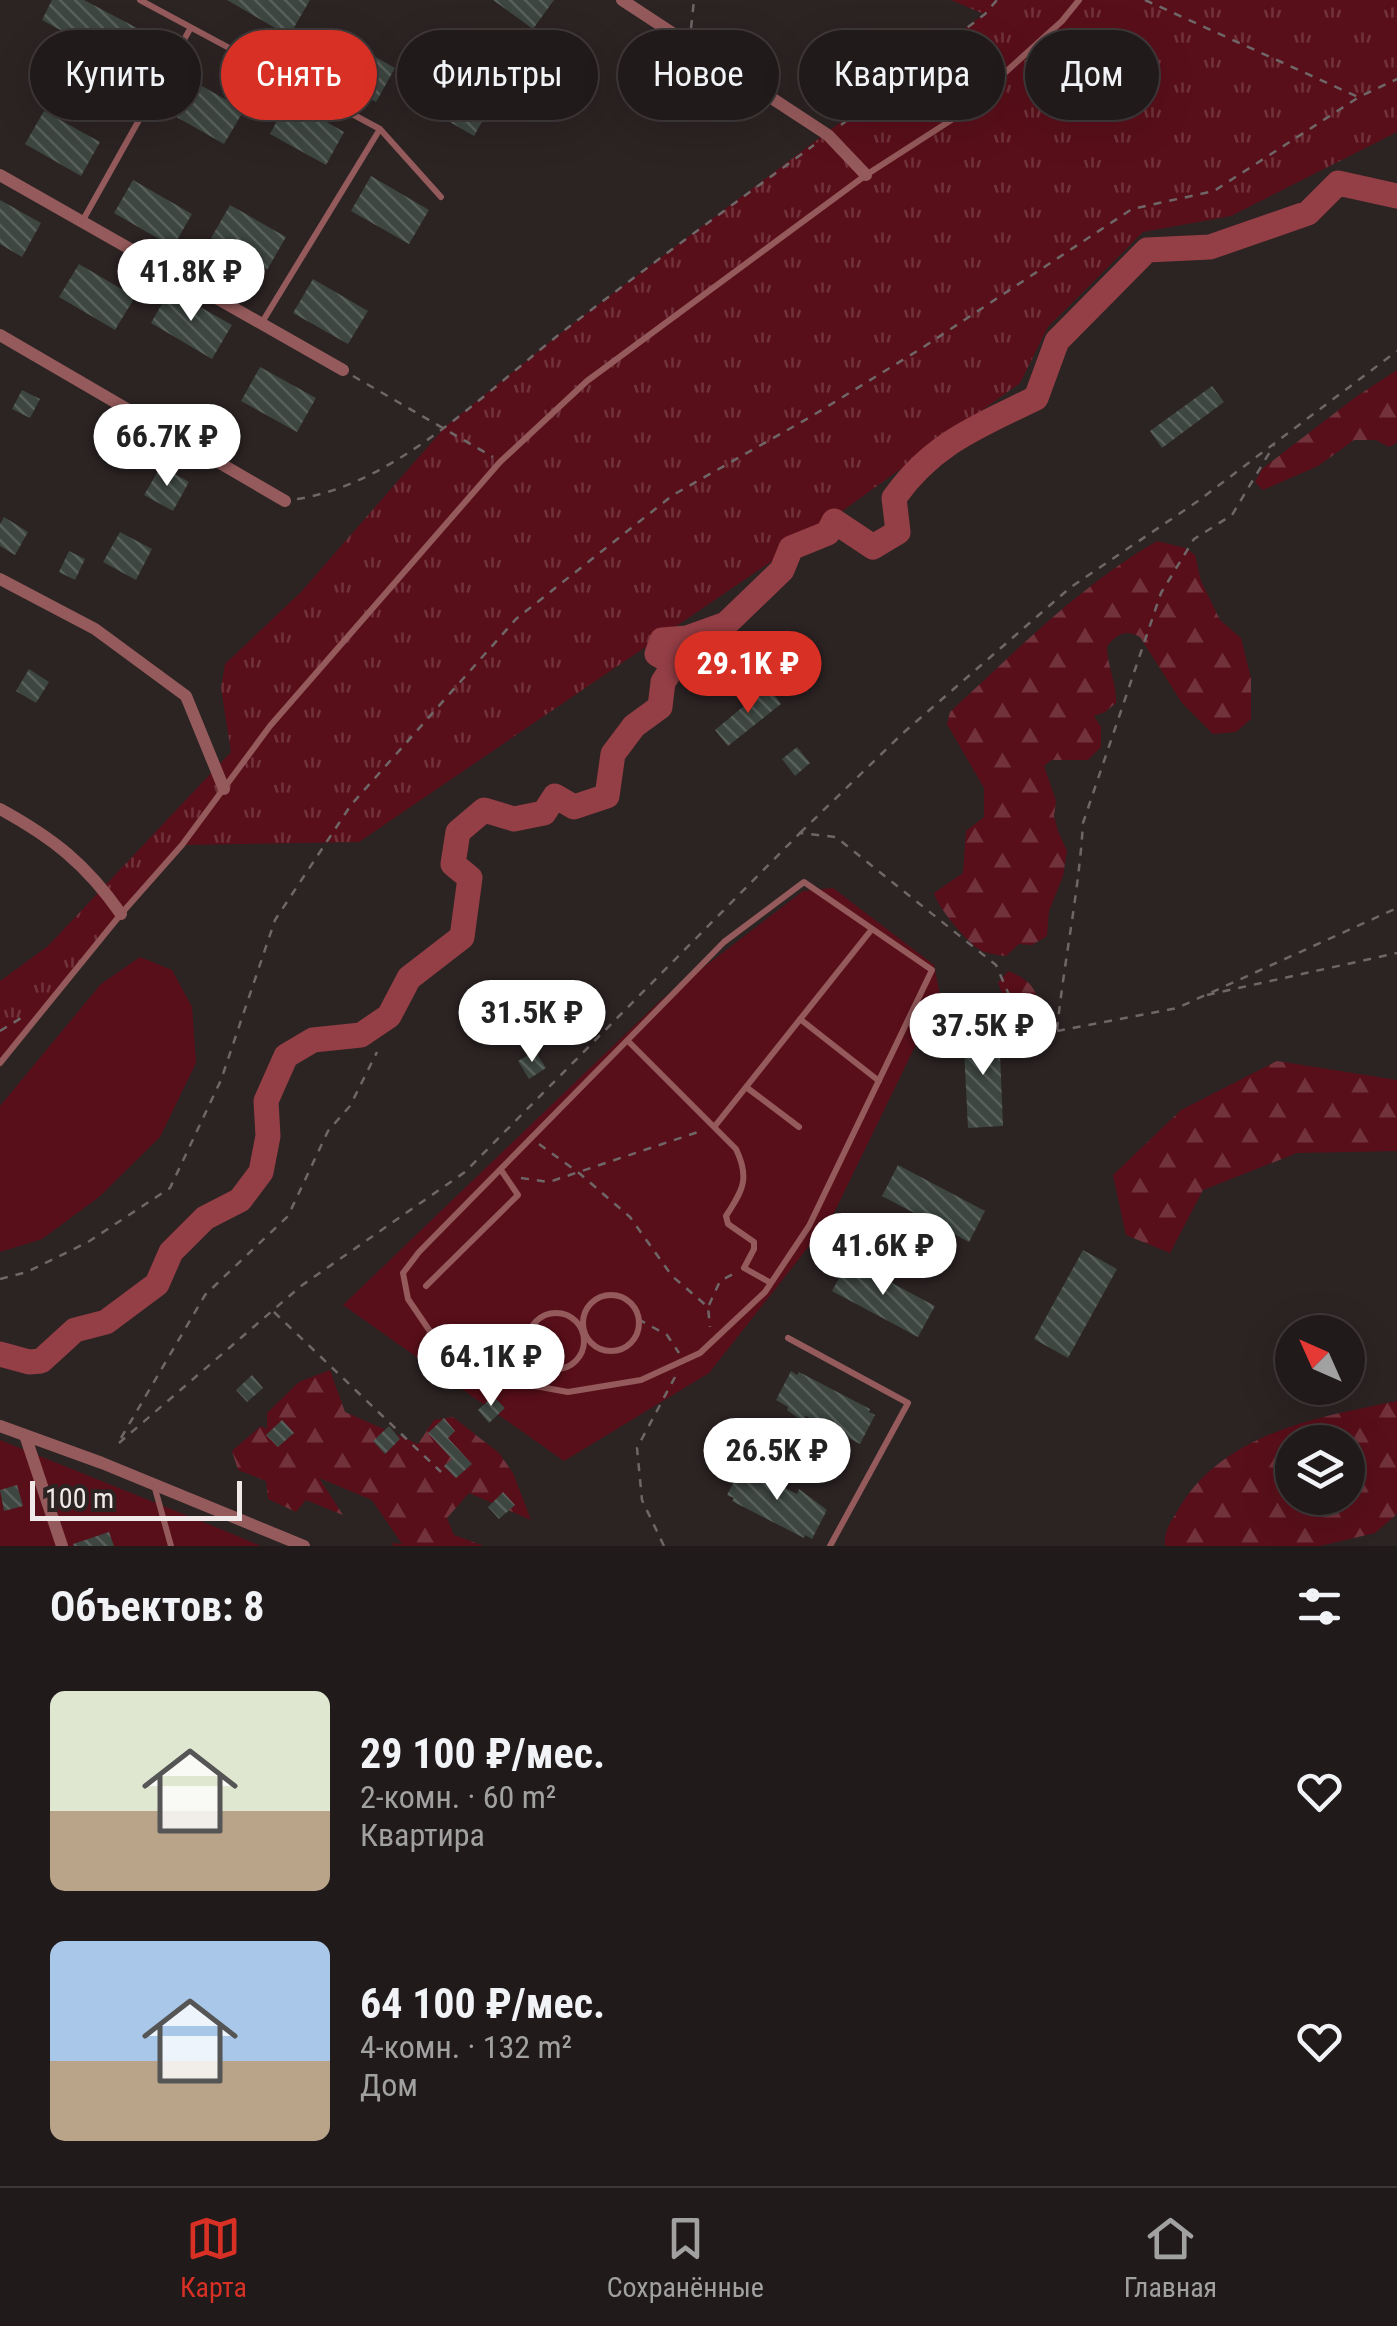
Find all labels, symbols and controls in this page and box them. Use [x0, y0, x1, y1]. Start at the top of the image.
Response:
chip: Купить [30, 30, 201, 120]
chip: Снять [221, 30, 377, 120]
chip: Фильтры [397, 30, 598, 120]
chip: Новое [618, 30, 779, 120]
chip: Квартира [799, 30, 1005, 120]
chip: Дом [1025, 30, 1159, 120]
pin: 41.8K ₽ [99, 239, 283, 324]
text: 41.8K ₽ [140, 252, 242, 290]
pin: 66.7K ₽ [75, 404, 259, 489]
text: 66.7K ₽ [116, 417, 218, 455]
pin: 29.1K ₽ [656, 631, 840, 716]
text: 29.1K ₽ [697, 644, 799, 682]
pin: 31.5K ₽ [440, 980, 624, 1065]
text: 31.5K ₽ [481, 993, 583, 1031]
pin: 37.5K ₽ [891, 993, 1075, 1078]
text: 37.5K ₽ [932, 1006, 1034, 1044]
pin: 41.6K ₽ [791, 1213, 975, 1298]
text: 41.6K ₽ [832, 1226, 934, 1264]
north arrow [1275, 1315, 1365, 1405]
map controls [1275, 1315, 1365, 1515]
pin: 64.1K ₽ [399, 1324, 583, 1409]
text: 64.1K ₽ [440, 1337, 542, 1375]
pin: 26.5K ₽ [685, 1418, 869, 1503]
button: layers [1275, 1425, 1365, 1515]
text: 26.5K ₽ [726, 1431, 828, 1469]
scale bar [30, 1476, 242, 1520]
text: 100 m [45, 1482, 114, 1515]
icon: filters [1292, 1579, 1347, 1634]
text: Объектов: 8 [50, 1582, 264, 1631]
text: 29 100 ₽/мес. [360, 1729, 605, 1778]
icon: home [130, 1731, 250, 1851]
icon: heart [1292, 1764, 1347, 1819]
text: 2-комн. · 60 m² [360, 1778, 556, 1816]
text: Квартира [360, 1816, 485, 1854]
text: 64 100 ₽/мес. [360, 1979, 605, 2028]
icon: home [130, 1981, 250, 2101]
icon: heart [1292, 2014, 1347, 2069]
text: 4-комн. · 132 m² [360, 2028, 572, 2066]
text: Дом [360, 2066, 418, 2104]
tab: Карта [180, 2211, 247, 2304]
tab: Сохранённые [607, 2211, 764, 2304]
tab: Главная [1124, 2211, 1217, 2304]

